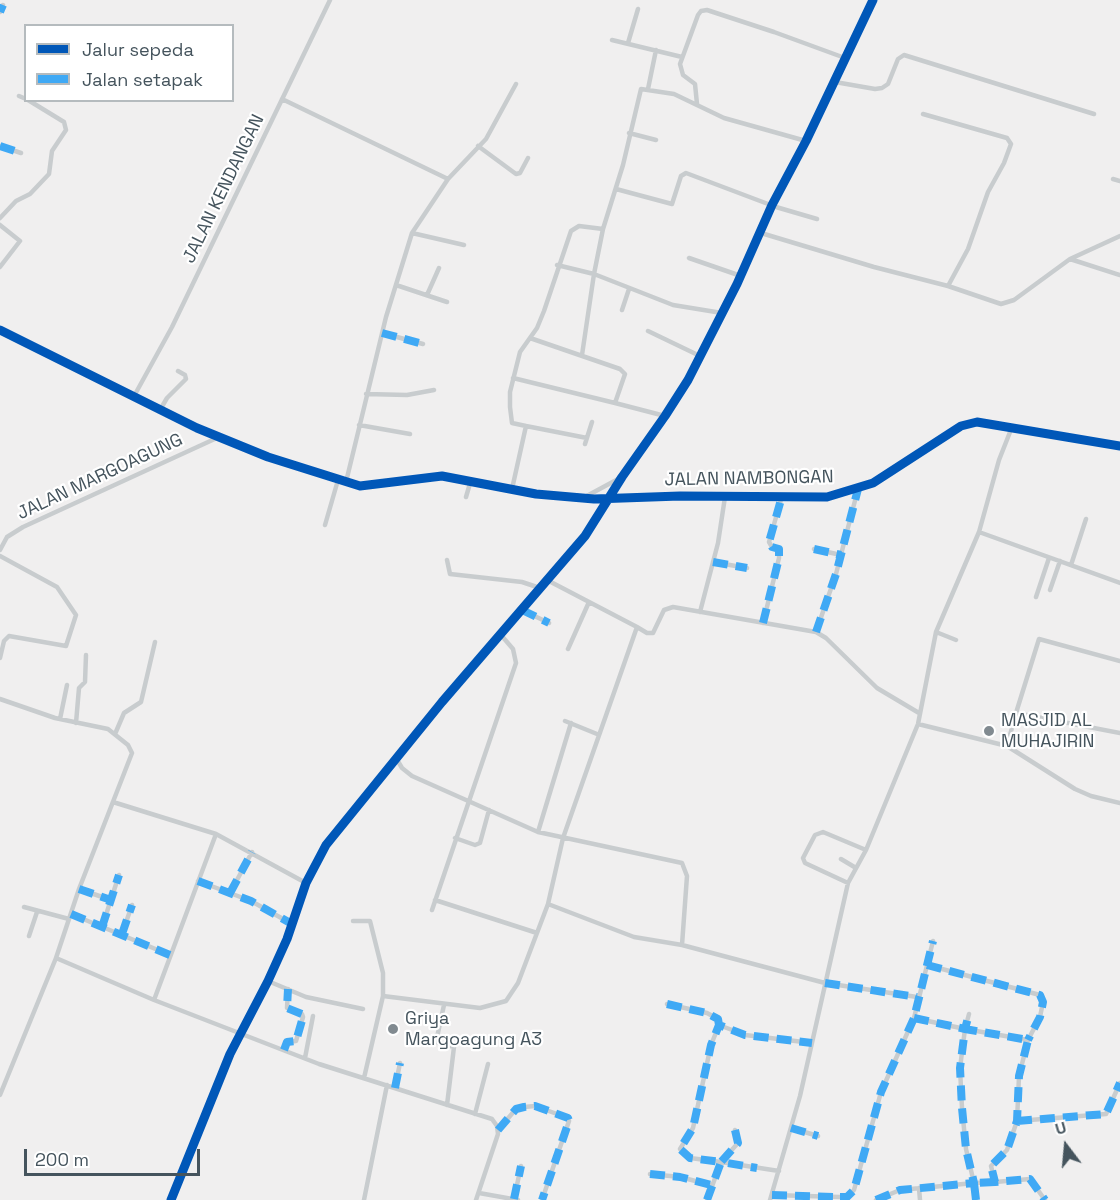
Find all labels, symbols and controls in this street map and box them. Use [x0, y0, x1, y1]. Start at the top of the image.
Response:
legend [24, 24, 234, 102]
text: Jalur sepeda [82, 38, 194, 61]
text: Jalan setapak [82, 68, 203, 91]
street label: JALAN KENDANGAN [179, 111, 269, 267]
street label: JALAN MARGOAGUNG [14, 429, 186, 525]
street label: JALAN NAMBONGAN [664, 467, 834, 491]
place label: MASJID AL MUHAJIRIN [1001, 710, 1094, 752]
marker: MASJID AL MUHAJIRIN [982, 724, 996, 738]
place label: Griya Margoagung A3 [405, 1008, 542, 1050]
marker: Griya Margoagung A3 [386, 1022, 400, 1036]
north arrow [1036, 1116, 1096, 1176]
text: U [1053, 1117, 1069, 1140]
scale bar [27, 1137, 202, 1175]
text: 200 m [35, 1148, 89, 1171]

